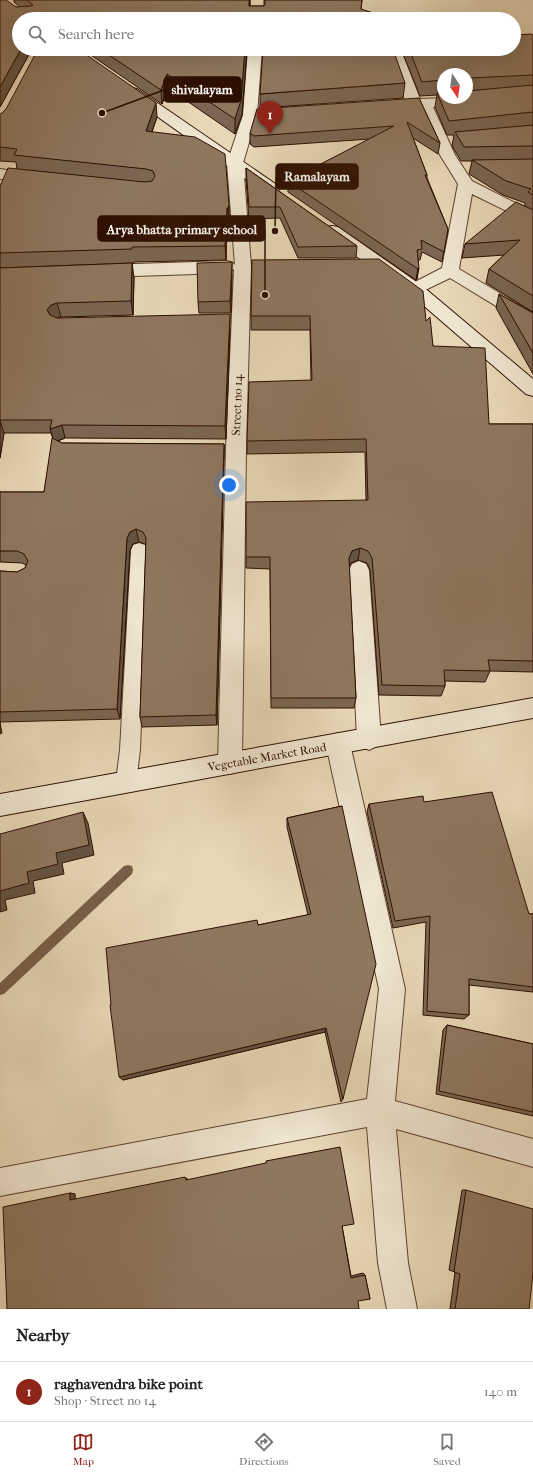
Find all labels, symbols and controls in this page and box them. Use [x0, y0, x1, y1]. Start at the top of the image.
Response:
search box [12, 12, 521, 56]
icon: search [26, 23, 48, 45]
text: Search here [58, 25, 134, 43]
north arrow [437, 68, 473, 104]
callout: shivalayam [164, 77, 241, 102]
text: shivalayam [171, 82, 233, 98]
pin: 1 [257, 101, 283, 134]
callout: Ramalayam [276, 164, 358, 189]
text: Ramalayam [284, 169, 350, 185]
callout: Arya bhatta primary school [98, 216, 265, 241]
text: Arya bhatta primary school [106, 222, 258, 238]
street label: Street no 14 [229, 373, 245, 436]
your location [219, 475, 239, 495]
street label: Vegetable Market Road [206, 740, 328, 775]
text: Nearby [16, 1325, 70, 1345]
text: raghavendra bike point [54, 1375, 203, 1393]
text: 1 [27, 1384, 31, 1399]
text: 140 m [484, 1384, 517, 1399]
text: Shop · Street no 14 [54, 1393, 156, 1408]
tab: Map [72, 1431, 94, 1468]
tab: Directions [239, 1431, 289, 1468]
tab: Saved [433, 1431, 461, 1468]

